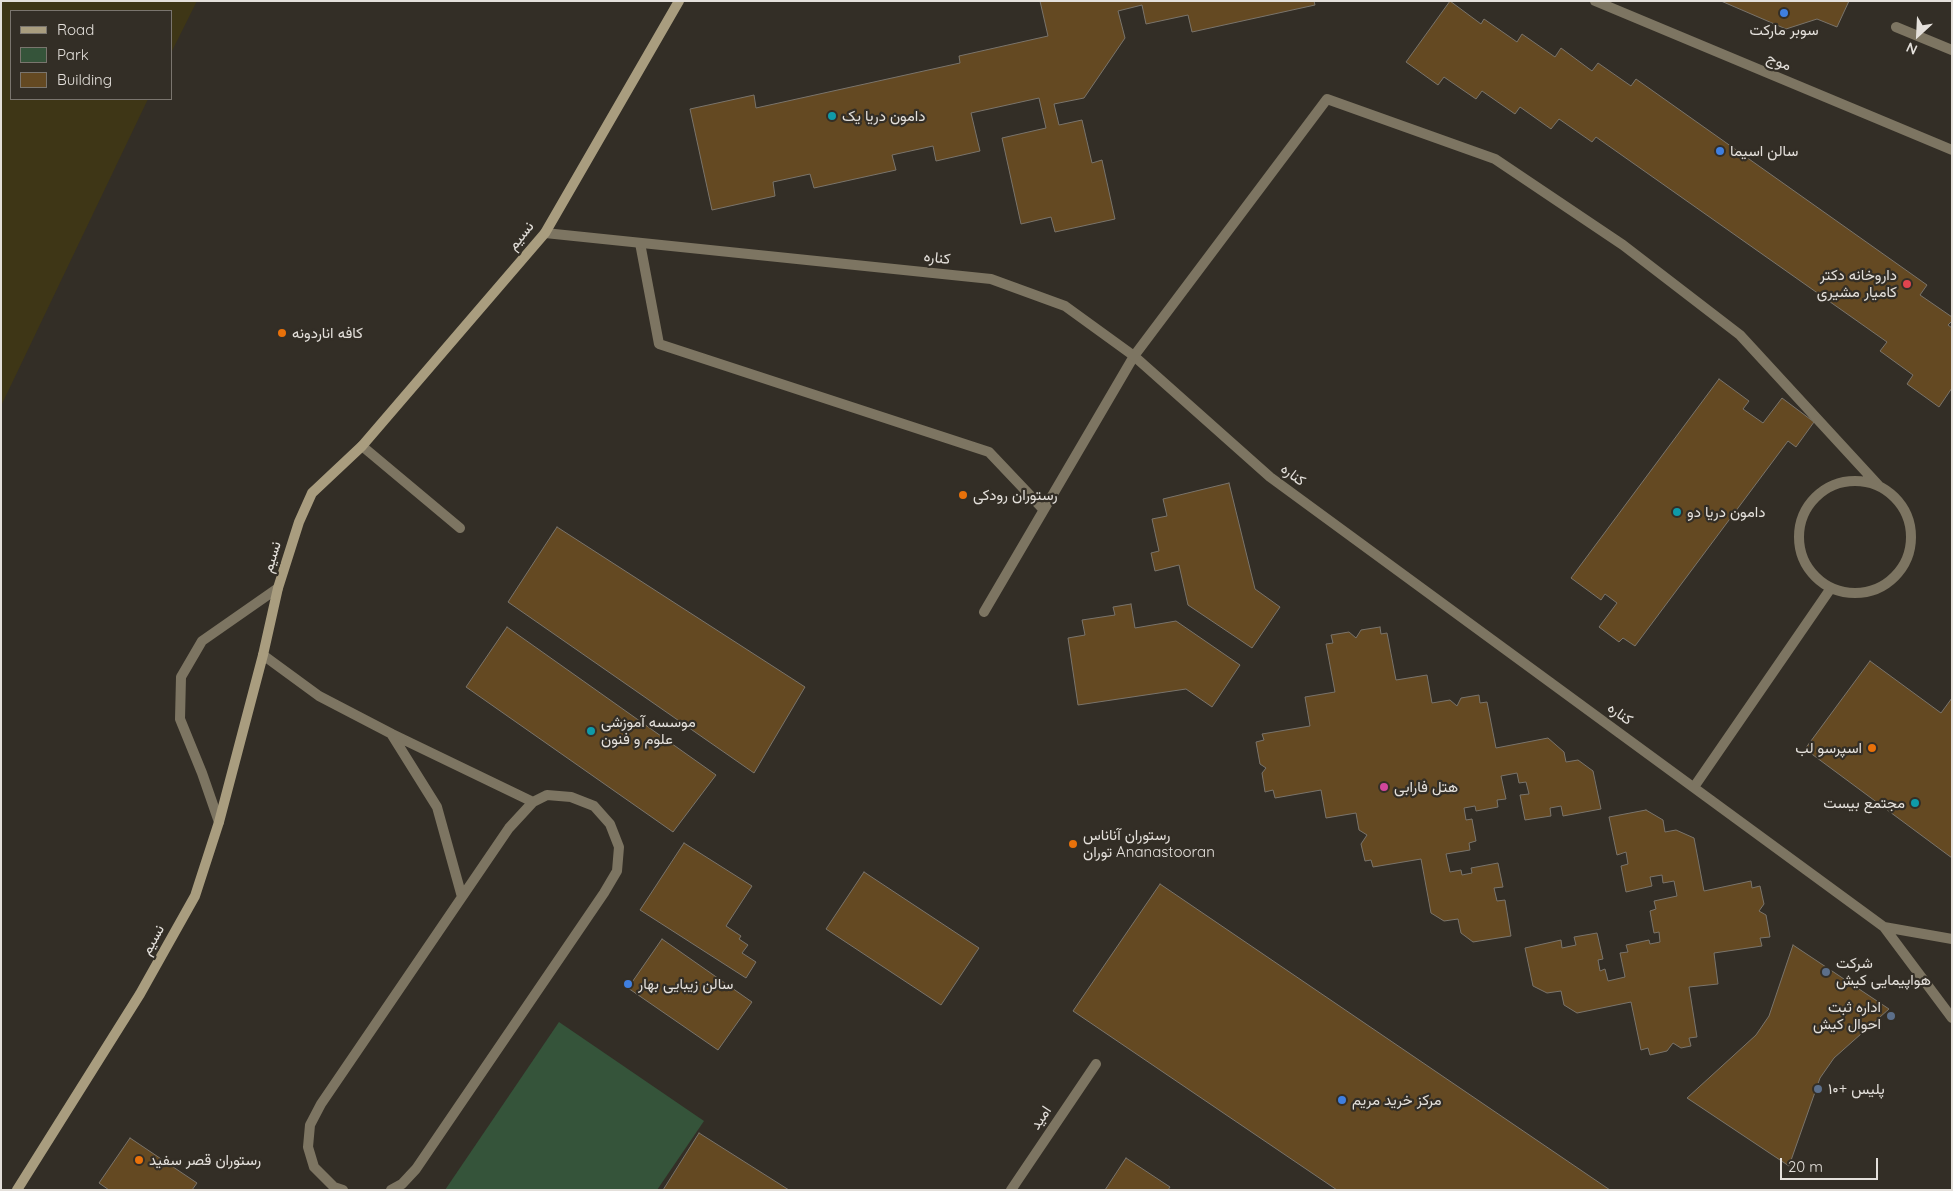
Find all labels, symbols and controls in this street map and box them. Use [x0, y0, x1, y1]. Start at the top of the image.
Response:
marker: سوبر ماركت [1778, 7, 1790, 19]
legend [10, 10, 172, 100]
north arrow [1893, 10, 1943, 60]
text: Road [57, 20, 94, 39]
place label: سوبر ماركت [1749, 21, 1819, 39]
text: N [1903, 38, 1920, 59]
text: Park [57, 45, 89, 64]
street label: موج [1764, 49, 1794, 75]
text: Building [57, 70, 112, 89]
place label: دامون دریا یک [842, 107, 925, 125]
marker: دامون دریا یک [826, 110, 838, 122]
place label: سالن اسیما [1730, 142, 1798, 160]
marker: سالن اسیما [1714, 145, 1726, 157]
street label: نسیم [504, 218, 538, 254]
street label: کناره [923, 248, 951, 268]
place label: داروخانه دکتر کامیار مشیری [1817, 266, 1897, 301]
marker: داروخانه دکتر کامیار مشیری [1901, 278, 1913, 290]
place label: کافه اناردونه [292, 324, 363, 342]
marker: کافه اناردونه [276, 327, 288, 339]
street label: کناره [1277, 460, 1309, 490]
place label: رستوران رودکی [973, 486, 1058, 504]
marker: رستوران رودکی [957, 489, 969, 501]
place label: دامون دریا دو [1687, 503, 1765, 521]
marker: دامون دریا دو [1671, 506, 1683, 518]
street label: نسیم [259, 539, 285, 575]
street label: کناره [1604, 699, 1636, 729]
place label: موسسه آموزشی علوم و فنون [601, 713, 696, 748]
marker: موسسه آموزشی علوم و فنون [585, 725, 597, 737]
place label: اسپرسو لب [1795, 739, 1862, 757]
marker: اسپرسو لب [1866, 742, 1878, 754]
place label: هتل فارابی [1394, 778, 1458, 796]
marker: هتل فارابی [1378, 781, 1390, 793]
place label: مجتمع بیست [1823, 794, 1905, 812]
marker: مجتمع بیست [1909, 797, 1921, 809]
place label: رستوران آناناس توران Ananastooran [1083, 826, 1215, 861]
marker: رستوران آناناس توران Ananastooran [1067, 838, 1079, 850]
street label: نسیم [137, 922, 169, 958]
place label: شرکت هواپیمایی کیش [1836, 954, 1931, 989]
marker: شرکت هواپیمایی کیش [1820, 966, 1832, 978]
place label: سالن زیبایی بهار [638, 975, 733, 993]
marker: سالن زیبایی بهار [622, 978, 634, 990]
place label: اداره ثبت احوال کیش [1813, 998, 1881, 1033]
marker: اداره ثبت احوال کیش [1885, 1010, 1897, 1022]
place label: پلیس +۱۰ [1828, 1080, 1885, 1098]
marker: پلیس +۱۰ [1812, 1083, 1824, 1095]
place label: مرکز خرید مریم [1352, 1091, 1442, 1109]
marker: مرکز خرید مریم [1336, 1094, 1348, 1106]
street label: امید [1027, 1103, 1055, 1133]
scale bar [1783, 1148, 1880, 1180]
place label: رستوران قصر سفید [149, 1151, 261, 1169]
marker: رستوران قصر سفید [133, 1154, 145, 1166]
text: 20 m [1788, 1157, 1823, 1176]

